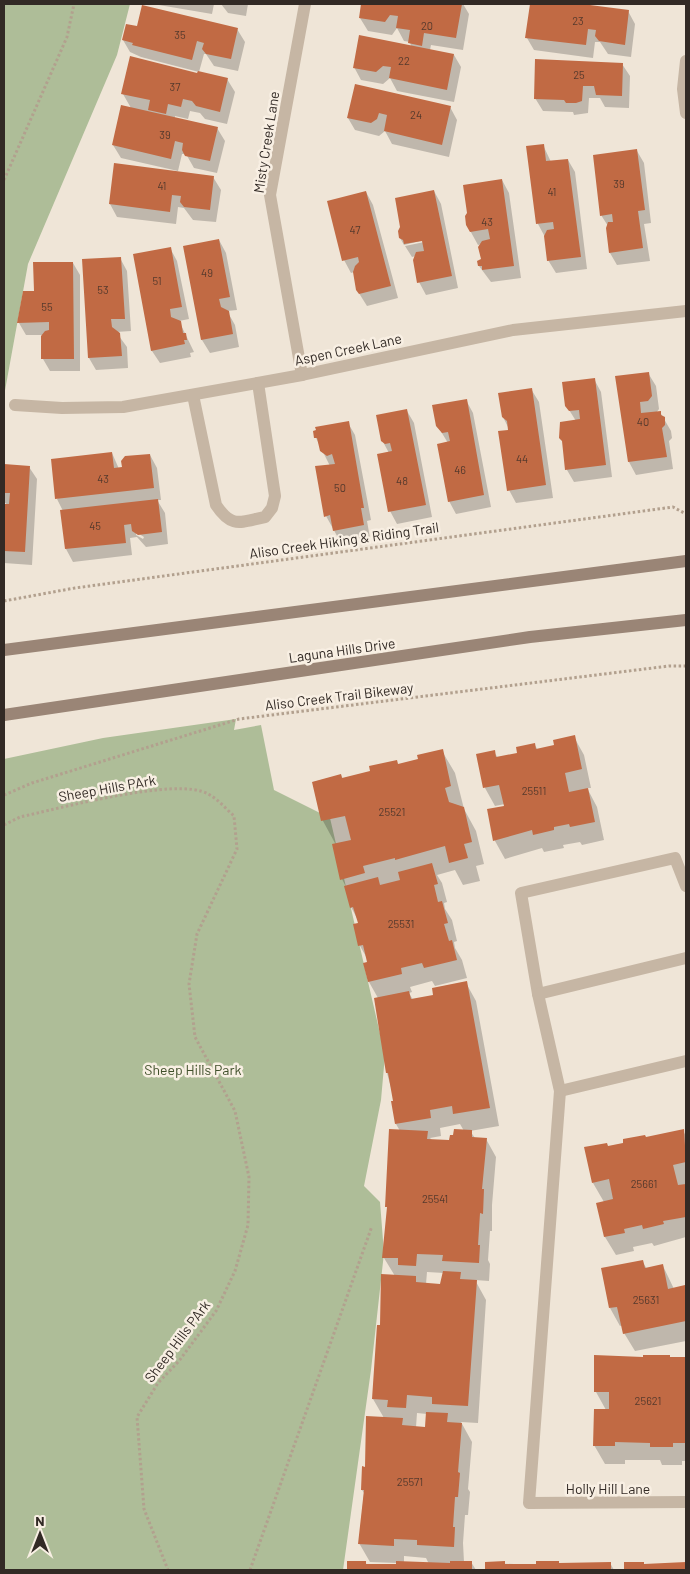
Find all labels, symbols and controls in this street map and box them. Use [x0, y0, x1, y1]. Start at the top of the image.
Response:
house number: 23 [572, 14, 584, 27]
house number: 20 [421, 19, 433, 32]
house number: 35 [174, 28, 186, 41]
house number: 22 [398, 54, 410, 67]
house number: 25 [573, 68, 585, 81]
house number: 37 [170, 80, 180, 93]
street label: Misty Creek Lane [250, 90, 282, 194]
house number: 24 [410, 108, 422, 121]
house number: 39 [159, 128, 171, 141]
house number: 39 [613, 177, 625, 190]
house number: 41 [158, 179, 166, 192]
house number: 41 [548, 185, 556, 198]
house number: 43 [481, 215, 493, 228]
house number: 47 [350, 223, 360, 236]
house number: 49 [201, 266, 213, 279]
house number: 51 [152, 274, 162, 287]
house number: 53 [97, 283, 109, 296]
house number: 55 [41, 300, 53, 313]
street label: Aspen Creek Lane [293, 329, 403, 369]
house number: 40 [637, 415, 649, 428]
house number: 44 [516, 452, 528, 465]
house number: 46 [454, 463, 466, 476]
house number: 43 [97, 472, 109, 485]
house number: 48 [396, 474, 408, 487]
house number: 50 [334, 481, 346, 494]
street label: Aliso Creek Hiking & Riding Trail [248, 518, 440, 562]
house number: 45 [89, 519, 101, 532]
street label: Laguna Hills Drive [288, 634, 396, 666]
street label: Aliso Creek Trail Bikeway [264, 678, 415, 714]
street label: Sheep Hills PArk [57, 771, 157, 805]
house number: 25511 [522, 784, 546, 797]
house number: 25521 [379, 805, 405, 818]
house number: 25531 [388, 917, 414, 930]
park label: Sheep Hills Park [144, 1061, 242, 1078]
house number: 25661 [631, 1177, 657, 1190]
house number: 25541 [422, 1192, 448, 1205]
house number: 25631 [633, 1293, 659, 1306]
street label: Sheep Hills PArk [141, 1297, 213, 1385]
house number: 25621 [635, 1394, 661, 1407]
house number: 25571 [397, 1475, 423, 1488]
street label: Holly Hill Lane [566, 1480, 650, 1497]
north arrow [15, 1509, 65, 1559]
text: N [35, 1512, 45, 1529]

